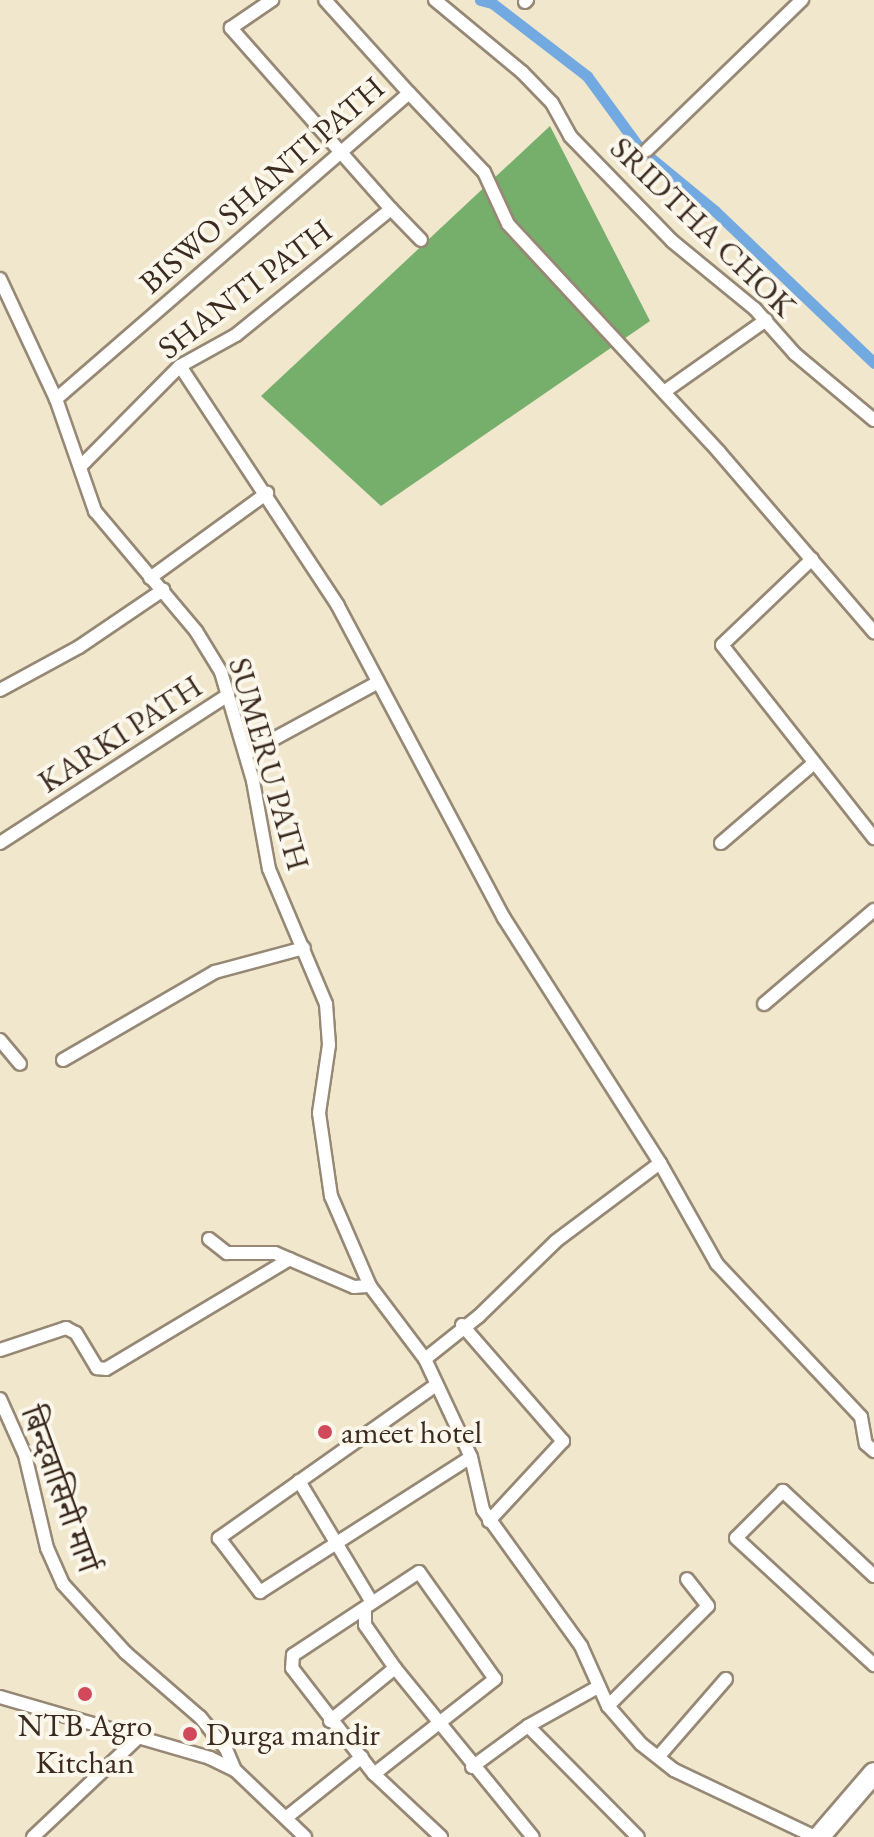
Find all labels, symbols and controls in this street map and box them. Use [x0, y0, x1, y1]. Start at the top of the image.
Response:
street label: BISWO SHANTI PATH [132, 68, 392, 302]
street label: SRIDTHA CHOK [602, 129, 804, 325]
street label: SHANTI PATH [150, 211, 340, 367]
street label: SUMERU PATH [220, 653, 318, 875]
street label: KARKI PATH [31, 667, 209, 801]
street label: बिन्दवासिनी मार्ग [12, 1401, 108, 1577]
place label: ameet hotel [341, 1413, 482, 1451]
marker: ameet hotel [316, 1423, 334, 1441]
marker: NTB Agro Kitchan [76, 1685, 94, 1703]
place label: NTB Agro Kitchan [18, 1707, 152, 1782]
place label: Durga mandir [206, 1715, 380, 1753]
marker: Durga mandir [181, 1725, 199, 1743]

